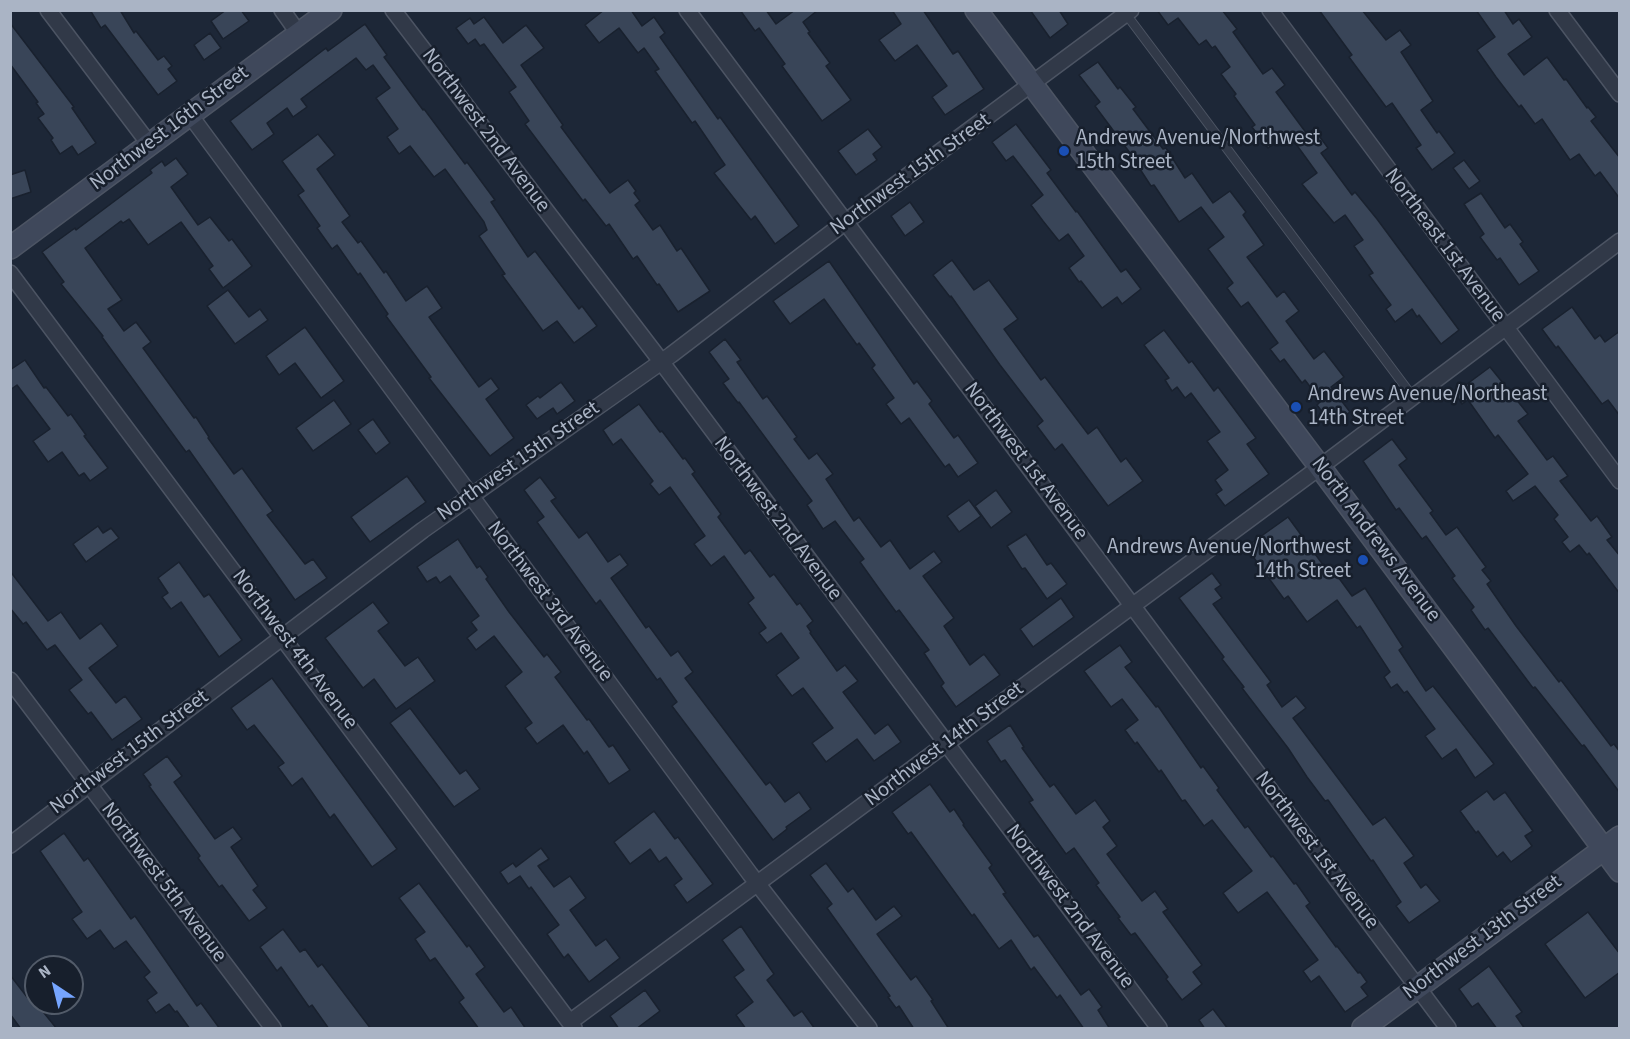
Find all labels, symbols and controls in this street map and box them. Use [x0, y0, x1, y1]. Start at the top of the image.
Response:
street label: Northwest 2nd Avenue [415, 44, 555, 218]
street label: Northwest 16th Street [86, 61, 254, 197]
street label: Northwest 15th Street [826, 108, 996, 242]
place label: Andrews Avenue/Northwest 15th Street [1076, 126, 1320, 176]
marker: Andrews Avenue/Northwest 15th Street [1057, 144, 1071, 158]
street label: Northeast 1st Avenue [1378, 164, 1510, 328]
street label: Northwest 1st Avenue [958, 378, 1092, 546]
place label: Andrews Avenue/Northeast 14th Street [1308, 382, 1547, 432]
street label: Northwest 15th Street [433, 397, 605, 527]
marker: Andrews Avenue/Northeast 14th Street [1289, 400, 1303, 414]
street label: Northwest 2nd Avenue [707, 432, 847, 606]
street label: North Andrews Avenue [1305, 453, 1445, 627]
street label: Northwest 3rd Avenue [481, 517, 617, 687]
place label: Andrews Avenue/Northwest 14th Street [1107, 535, 1351, 585]
marker: Andrews Avenue/Northwest 14th Street [1356, 553, 1370, 567]
street label: Northwest 4th Avenue [226, 565, 362, 735]
street label: Northwest 14th Street [861, 677, 1029, 813]
street label: Northwest 15th Street [46, 685, 214, 821]
street label: Northwest 1st Avenue [1249, 767, 1383, 935]
street label: Northwest 5th Avenue [95, 798, 231, 968]
street label: Northwest 2nd Avenue [999, 820, 1139, 994]
street label: Northwest 13th Street [1399, 870, 1567, 1006]
north arrow [24, 955, 84, 1015]
text: N [34, 960, 55, 984]

